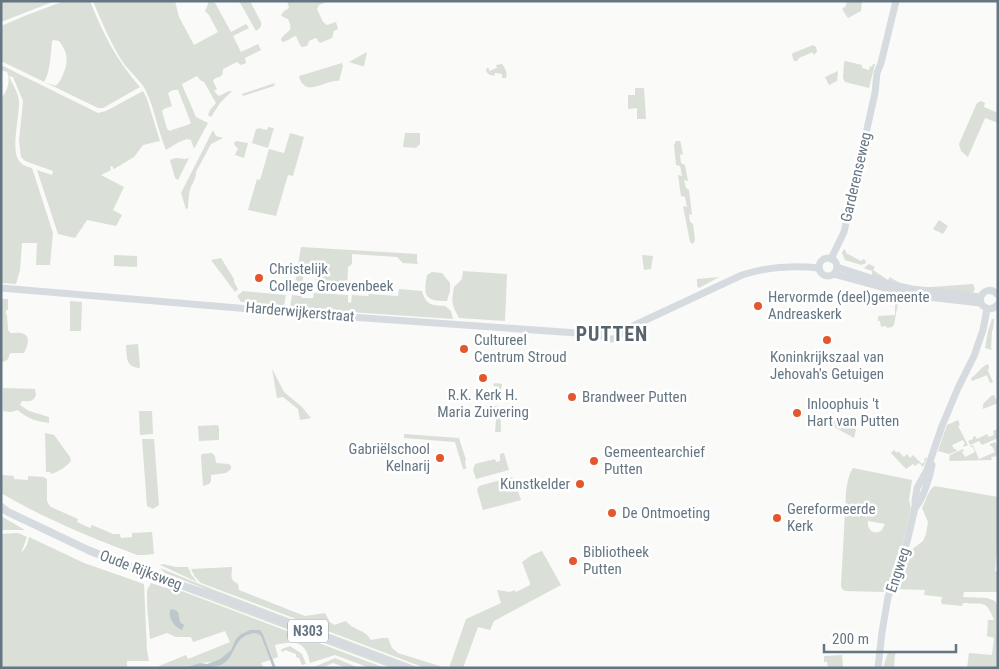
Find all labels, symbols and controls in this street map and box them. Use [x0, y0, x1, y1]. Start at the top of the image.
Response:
street label: Garderenseweg [837, 130, 875, 224]
place label: Christelijk College Groevenbeek [269, 260, 394, 295]
marker: Christelijk College Groevenbeek [253, 272, 265, 284]
place label: Hervormde (deel)gemeente Andreaskerk [768, 288, 930, 323]
street label: Harderwijkerstraat [245, 298, 355, 326]
marker: Hervormde (deel)gemeente Andreaskerk [752, 300, 764, 312]
district label: PUTTEN [576, 322, 648, 346]
place label: Cultureel Centrum Stroud [474, 331, 567, 366]
marker: Koninkrijkszaal van Jehovah's Getuigen [821, 334, 833, 346]
marker: Cultureel Centrum Stroud [458, 343, 470, 355]
place label: Koninkrijkszaal van Jehovah's Getuigen [770, 348, 884, 383]
marker: R.K. Kerk H. Maria Zuivering [477, 372, 489, 384]
place label: R.K. Kerk H. Maria Zuivering [437, 386, 529, 421]
place label: Brandweer Putten [582, 388, 687, 406]
marker: Brandweer Putten [566, 391, 578, 403]
place label: Inloophuis 't Hart van Putten [807, 395, 899, 430]
marker: Inloophuis 't Hart van Putten [791, 407, 803, 419]
place label: Gabriëlschool Kelnarij [349, 440, 430, 475]
place label: Gemeentearchief Putten [604, 443, 705, 478]
marker: Gabriëlschool Kelnarij [434, 452, 446, 464]
marker: Gemeentearchief Putten [588, 455, 600, 467]
place label: Kunstkelder [500, 475, 570, 493]
marker: Kunstkelder [574, 478, 586, 490]
place label: Gereformeerde Kerk [787, 500, 875, 535]
place label: De Ontmoeting [622, 504, 710, 522]
marker: De Ontmoeting [606, 507, 618, 519]
marker: Gereformeerde Kerk [771, 512, 783, 524]
place label: Bibliotheek Putten [583, 543, 649, 578]
street label: Engweg [882, 545, 914, 595]
street label: Oude Rijksweg [97, 546, 185, 594]
marker: Bibliotheek Putten [567, 555, 579, 567]
road number: N303 [288, 620, 328, 642]
scale bar [824, 622, 956, 654]
text: 200 m [832, 630, 869, 648]

